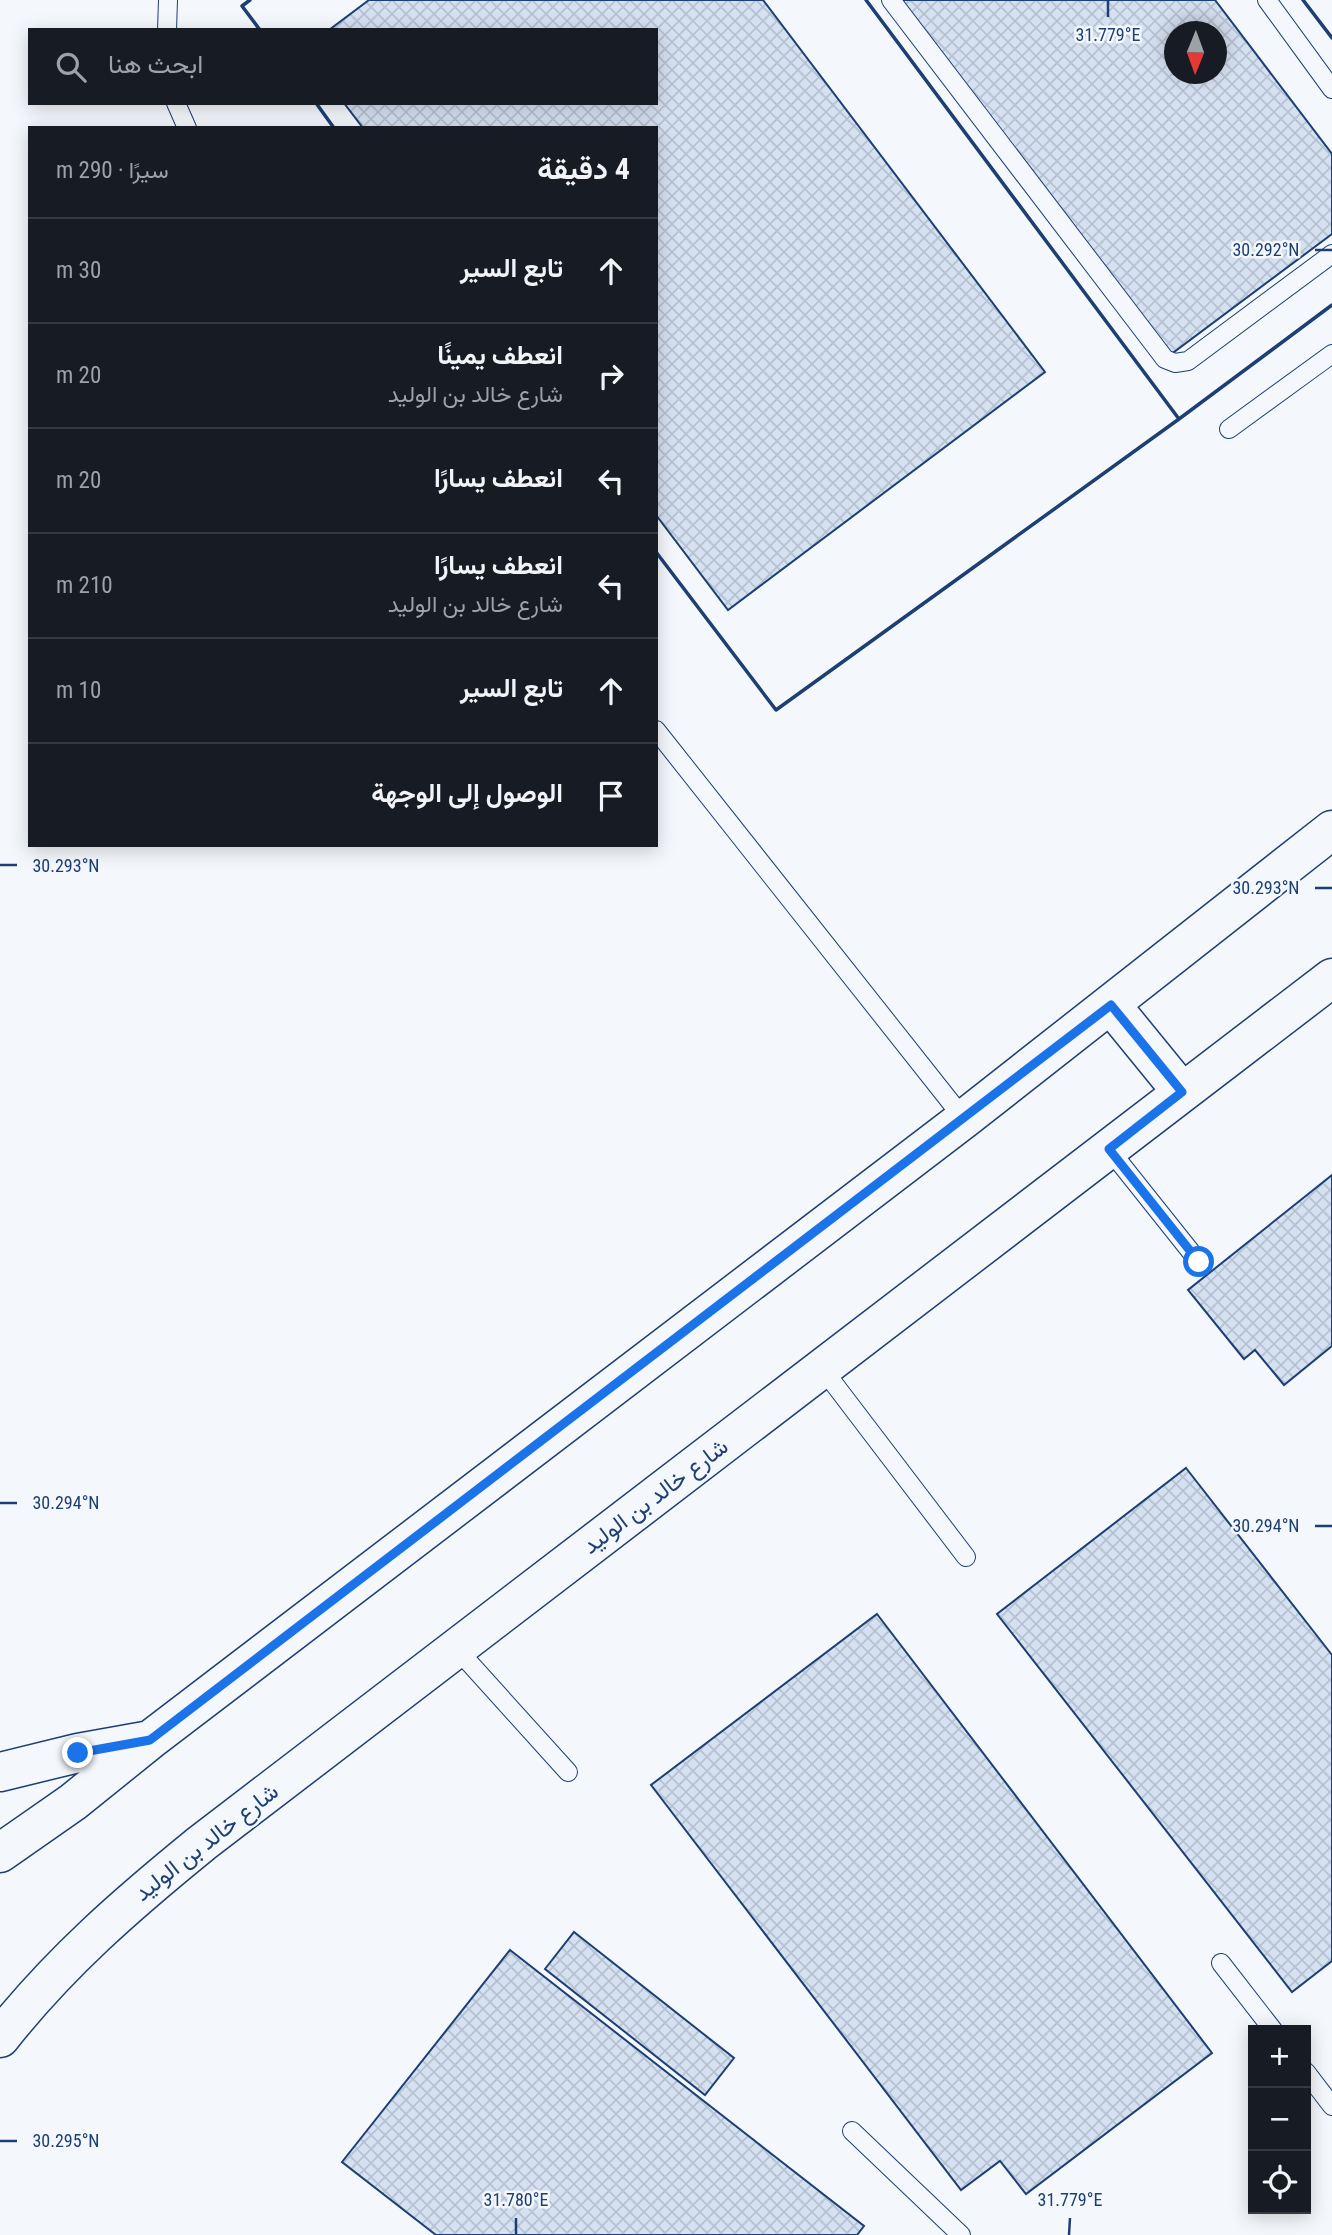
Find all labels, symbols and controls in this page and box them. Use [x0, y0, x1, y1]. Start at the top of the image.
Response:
north arrow [1164, 21, 1227, 84]
text: 31.779°E [1076, 24, 1140, 45]
search box [28, 28, 658, 105]
icon: search [52, 48, 90, 86]
text: ابحث هنا [108, 49, 203, 79]
text: 4 دقيقة [537, 151, 630, 186]
text: سيرًا · 290 m [56, 157, 169, 184]
text: 30.292°N [1232, 239, 1300, 260]
icon: ahead [592, 252, 630, 290]
text: تابع السير [460, 253, 563, 283]
text: 30 m [56, 257, 101, 284]
text: انعطف يمينًا [437, 340, 563, 370]
icon: right [592, 357, 630, 395]
text: 20 m [56, 362, 101, 389]
text: شارع خالد بن الوليد [388, 381, 563, 408]
icon: left [592, 462, 630, 500]
text: انعطف يسارًا [434, 463, 563, 493]
text: 20 m [56, 467, 101, 494]
text: انعطف يسارًا [434, 550, 563, 580]
icon: left [592, 567, 630, 605]
text: 210 m [56, 572, 113, 599]
text: شارع خالد بن الوليد [388, 591, 563, 618]
icon: ahead [592, 672, 630, 710]
text: تابع السير [460, 673, 563, 703]
text: 10 m [56, 677, 101, 704]
icon: arrive [592, 777, 630, 815]
text: الوصول إلى الوجهة [371, 778, 563, 808]
text: 30.293°N [32, 855, 100, 876]
text: 30.293°N [1232, 877, 1300, 898]
route start [1183, 1246, 1214, 1277]
street label: شارع خالد بن الوليد [577, 1433, 735, 1561]
text: 30.294°N [32, 1492, 100, 1513]
text: 30.294°N [1232, 1515, 1300, 1536]
route end [62, 1737, 93, 1768]
street label: شارع خالد بن الوليد [129, 1778, 285, 1909]
map controls [1248, 2025, 1311, 2214]
button: + [1248, 2025, 1311, 2088]
button: − [1248, 2088, 1311, 2151]
text: 30.295°N [32, 2130, 100, 2151]
button: locate [1248, 2151, 1311, 2214]
text: 31.780°E [484, 2189, 548, 2210]
text: 31.779°E [1038, 2189, 1102, 2210]

